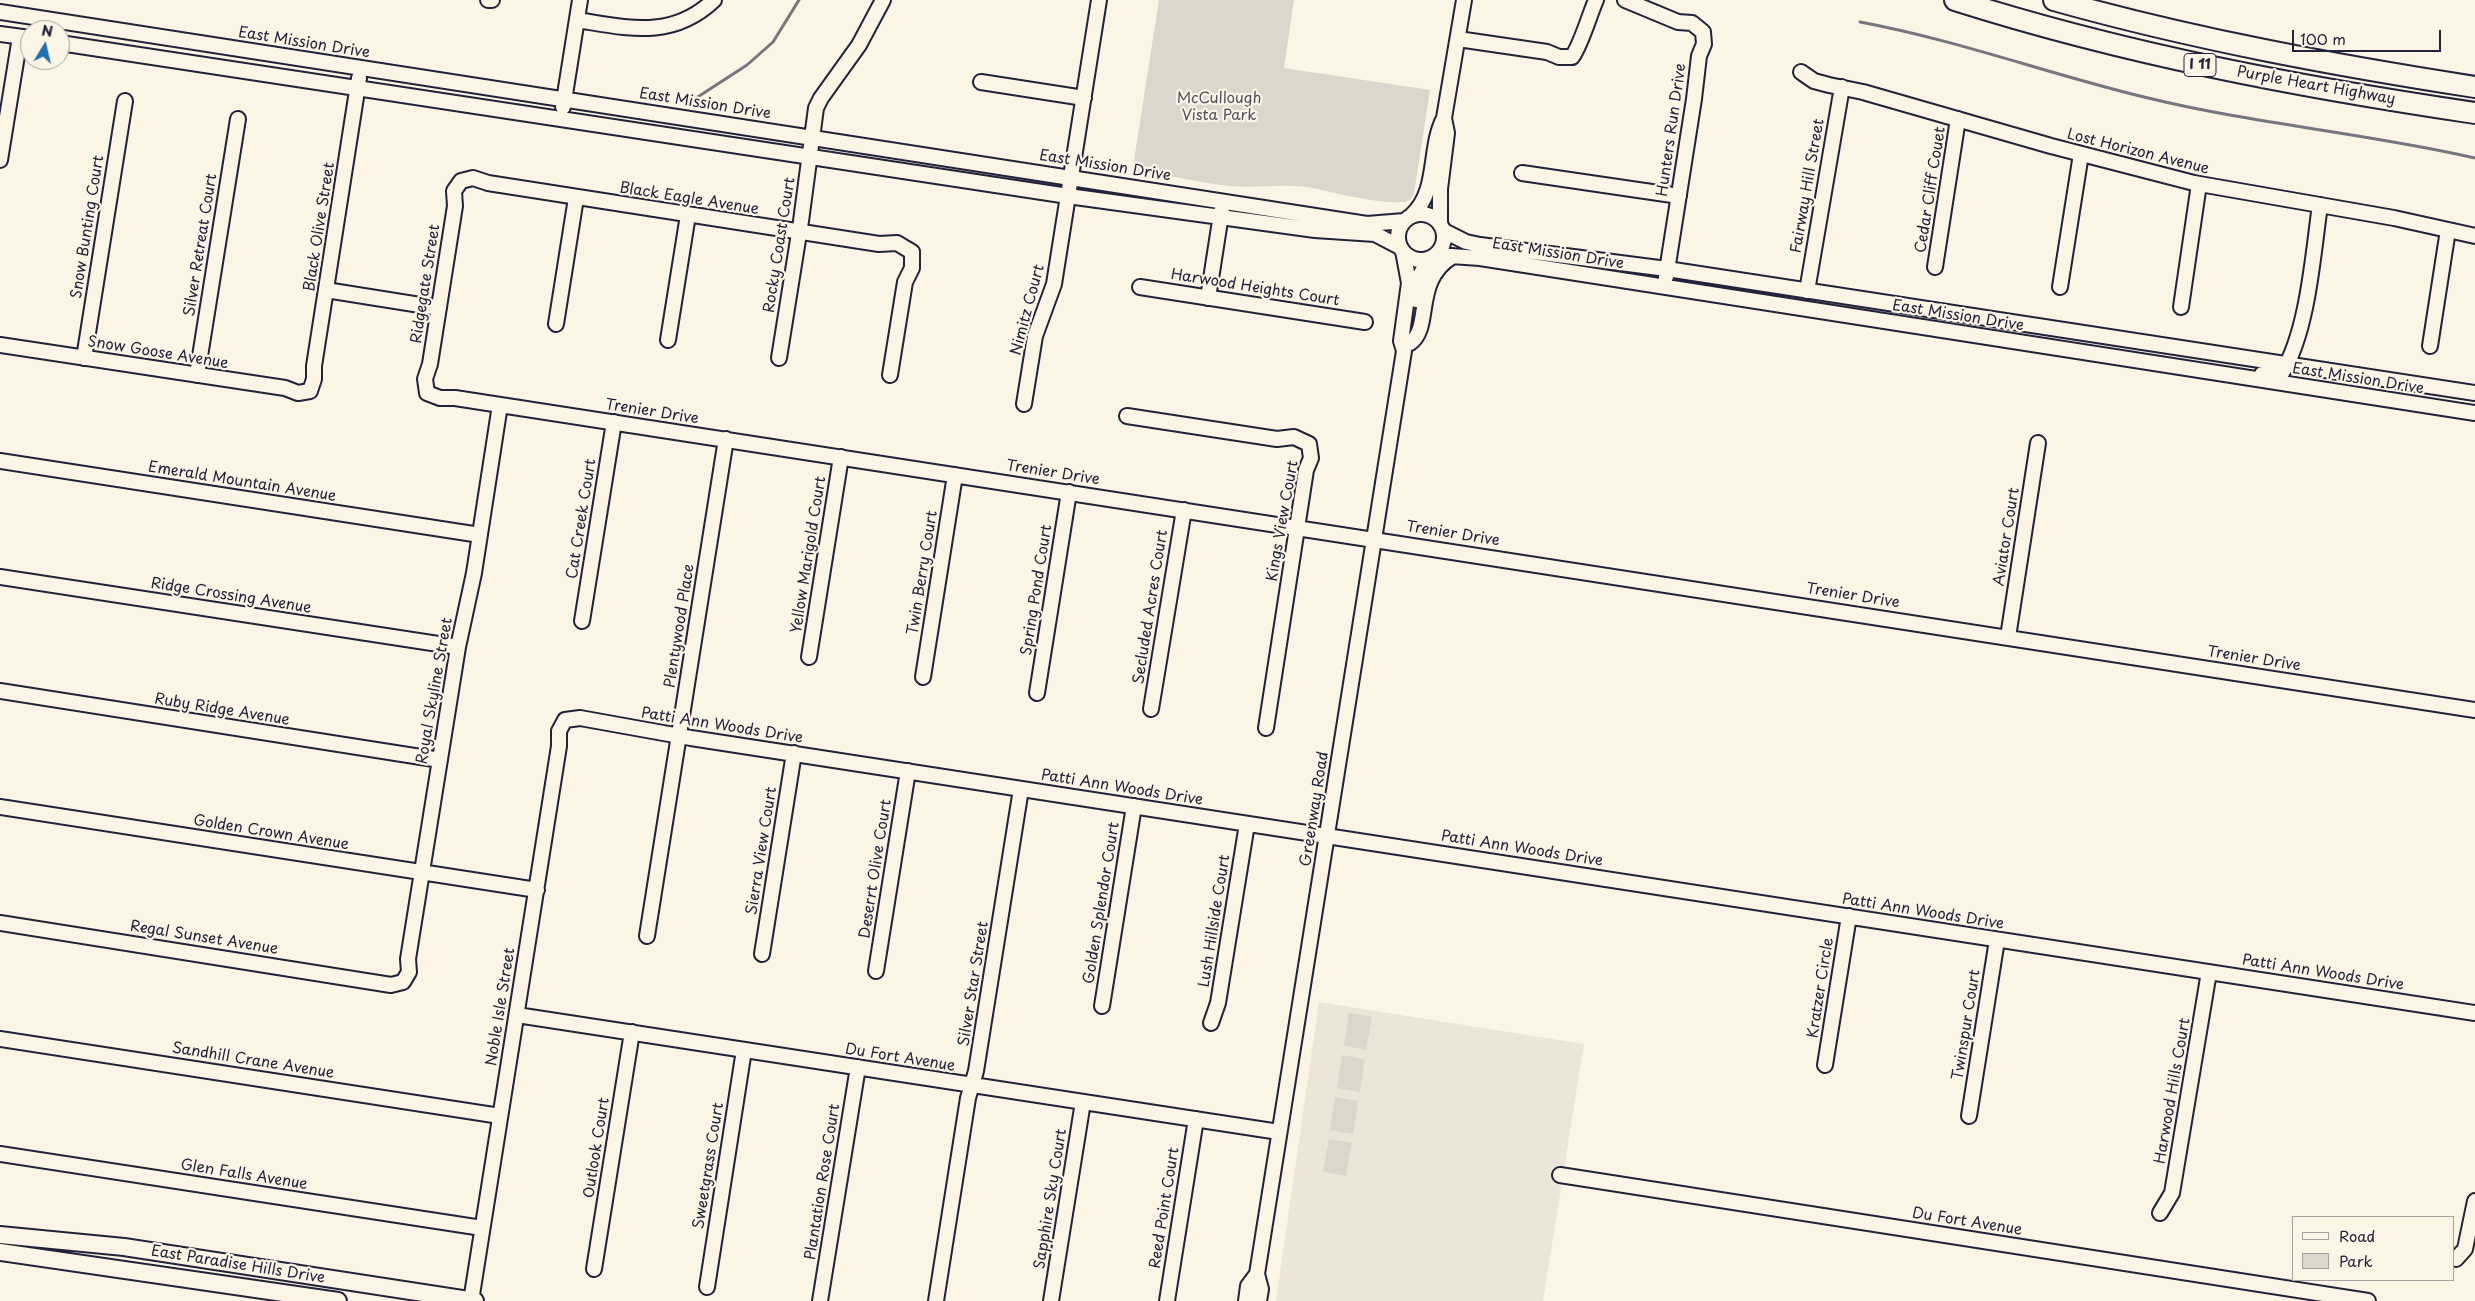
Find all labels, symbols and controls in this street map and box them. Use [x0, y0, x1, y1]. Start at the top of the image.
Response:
text: N [40, 19, 54, 42]
north arrow [20, 20, 70, 70]
scale bar [2295, 20, 2444, 52]
street label: East Mission Drive [237, 24, 371, 62]
text: 100 m [2300, 27, 2346, 50]
road number: I 11 [2184, 54, 2216, 76]
street label: Hunters Run Drive [1654, 62, 1690, 198]
street label: Purple Heart Highway [2235, 63, 2397, 109]
street label: East Mission Drive [638, 85, 772, 123]
park label: McCullough Vista Park [1177, 90, 1261, 125]
street label: Fairway Hill Street [1787, 117, 1829, 255]
street label: Cedar Cliff Couet [1912, 126, 1950, 254]
street label: Lost Horizon Avenue [2065, 126, 2211, 178]
street label: East Mission Drive [1038, 147, 1172, 185]
street label: Snow Bunting Court [68, 154, 108, 300]
street label: Black Olive Street [301, 161, 339, 293]
street label: Silver Retreat Court [181, 172, 221, 318]
street label: Rocky Coast Court [760, 176, 800, 314]
street label: Black Eagle Avenue [618, 179, 760, 219]
street label: Ridgegate Street [408, 223, 444, 345]
street label: East Mission Drive [1491, 235, 1625, 273]
street label: Nimitz Court [1007, 263, 1049, 357]
street label: Harwood Heights Court [1169, 266, 1341, 310]
street label: East Mission Drive [1891, 297, 2025, 335]
street label: Snow Goose Avenue [86, 333, 230, 373]
street label: East Mission Drive [2291, 360, 2425, 398]
street label: Trenier Drive [604, 396, 700, 428]
street label: Trenier Drive [1005, 457, 1101, 489]
street label: Emerald Mountain Avenue [147, 458, 337, 506]
street label: Cat Creek Court [564, 458, 600, 580]
street label: Kings View Court [1263, 459, 1303, 583]
street label: Yellow Marigold Court [788, 475, 830, 635]
street label: Aviator Court [1990, 486, 2024, 588]
street label: Twin Berry Court [904, 509, 942, 637]
street label: Trenier Drive [1405, 518, 1501, 550]
street label: Spring Pond Court [1018, 523, 1056, 657]
street label: Secluded Acres Court [1130, 529, 1172, 685]
street label: Plentywood Place [661, 563, 699, 689]
street label: Ridge Crossing Avenue [149, 574, 313, 618]
street label: Trenier Drive [1805, 580, 1901, 612]
street label: Royal Skyline Street [413, 616, 457, 766]
street label: Trenier Drive [2206, 643, 2302, 675]
street label: Ruby Ridge Avenue [153, 690, 291, 730]
street label: Patti Ann Woods Drive [640, 704, 804, 748]
street label: Greenway Road [1297, 750, 1333, 868]
street label: Patti Ann Woods Drive [1040, 766, 1204, 810]
street label: Sierra View Court [743, 786, 781, 916]
street label: Deserrt Olive Court [856, 798, 896, 940]
street label: Golden Crown Avenue [192, 812, 350, 854]
street label: Golden Splendor Court [1080, 821, 1124, 985]
street label: Patti Ann Woods Drive [1440, 827, 1604, 871]
street label: Lush Hillside Court [1196, 853, 1234, 989]
street label: Patti Ann Woods Drive [1841, 890, 2005, 934]
street label: Regal Sunset Avenue [129, 917, 279, 959]
street label: Silver Star Street [955, 920, 993, 1048]
street label: Kratzer Circle [1804, 936, 1838, 1040]
street label: Noble Isle Street [483, 947, 519, 1067]
street label: Patti Ann Woods Drive [2241, 951, 2405, 995]
street label: Twinspur Court [1949, 968, 1985, 1082]
street label: Harwood Hills Court [2151, 1017, 2195, 1165]
street label: Sandhill Crane Avenue [171, 1039, 335, 1083]
street label: Du Fort Avenue [844, 1040, 956, 1076]
street label: Outlook Court [580, 1096, 614, 1200]
street label: Sweetgrass Court [690, 1101, 728, 1231]
street label: Plantation Rose Court [802, 1103, 844, 1261]
street label: Sapphire Sky Court [1031, 1128, 1071, 1270]
street label: Reed Point Court [1147, 1146, 1183, 1270]
street label: Glen Falls Avenue [179, 1156, 309, 1194]
street label: Du Fort Avenue [1911, 1204, 2023, 1240]
legend [2292, 1216, 2455, 1281]
text: Road [2339, 1224, 2375, 1247]
street label: East Paradise Hills Drive [150, 1242, 326, 1288]
text: Park [2339, 1249, 2373, 1272]

